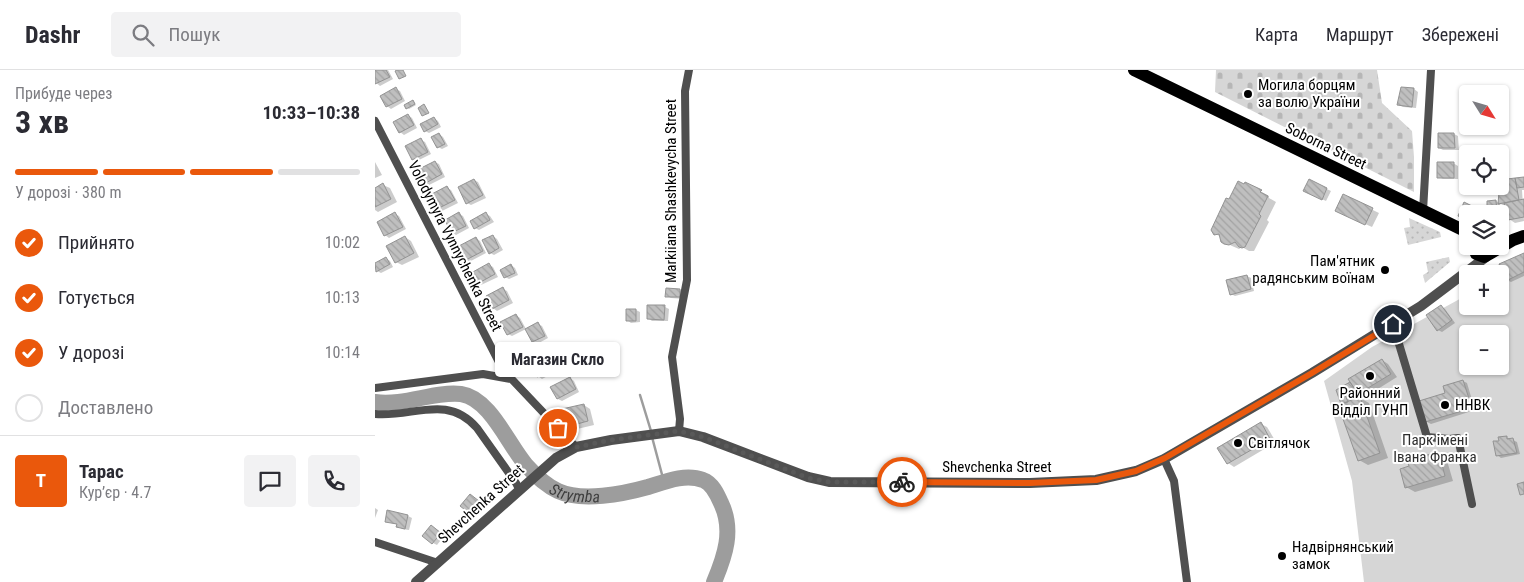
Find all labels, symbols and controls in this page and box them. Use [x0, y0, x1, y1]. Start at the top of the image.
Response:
search box [111, 12, 461, 57]
text: Dashr [25, 21, 81, 49]
icon: search [129, 21, 157, 49]
text: Пошук [169, 23, 220, 46]
text: Карта [1255, 24, 1298, 45]
text: Маршрут [1326, 24, 1394, 45]
text: Збережені [1422, 24, 1499, 45]
place label: Могила борцям за волю України [1258, 76, 1360, 111]
text: Прибуде через [15, 84, 112, 103]
north arrow [1459, 85, 1509, 135]
map controls [1459, 85, 1509, 375]
marker: Могила борцям за волю України [1242, 88, 1254, 100]
street label: Markiiana Shashkevycha Street [662, 99, 680, 283]
text: 10:33–10:38 [262, 101, 360, 124]
text: 3 хв [15, 103, 69, 141]
street label: Soborna Street [1283, 119, 1369, 173]
button: locate [1459, 145, 1509, 195]
street label: Volodymyra Vynnychenka Street [404, 158, 506, 334]
text: У дорозі · 380 m [15, 183, 121, 202]
button: layers [1459, 205, 1509, 255]
icon: check [15, 229, 43, 257]
text: Прийнято [58, 231, 135, 254]
text: 10:02 [325, 233, 360, 252]
place label: Пам'ятник радянським воїнам [1252, 252, 1375, 287]
marker: Пам'ятник радянським воїнам [1379, 264, 1391, 276]
button: + [1459, 265, 1509, 315]
icon: check [15, 284, 43, 312]
text: Готується [58, 286, 135, 309]
text: 10:13 [325, 288, 360, 307]
pin [1372, 303, 1414, 345]
icon: home [1379, 310, 1407, 338]
button: − [1459, 325, 1509, 375]
icon: check [15, 339, 43, 367]
text: У дорозі [58, 341, 124, 364]
text: 10:14 [325, 343, 360, 362]
callout: Магазин Скло [495, 343, 621, 378]
text: Магазин Скло [511, 350, 604, 369]
marker: Районний Відділ ГУНП [1364, 370, 1376, 382]
place label: Районний Відділ ГУНП [1332, 384, 1408, 419]
text: Доставлено [58, 396, 153, 419]
place label: ННВК [1455, 396, 1491, 414]
marker: ННВК [1439, 399, 1451, 411]
pin [537, 407, 579, 449]
icon: bag [544, 414, 572, 442]
park label: Парк імені Івана Франка [1393, 431, 1477, 466]
place label: Світлячок [1248, 434, 1310, 452]
marker: Світлячок [1232, 437, 1244, 449]
button: chat [244, 455, 296, 507]
button: phone [308, 455, 360, 507]
courier [877, 457, 927, 507]
street label: Shevchenka Street [942, 458, 1052, 476]
text: Тарас [79, 460, 124, 483]
street label: Shevchenka Street [434, 461, 528, 547]
icon: bike [888, 468, 916, 496]
text: Т [36, 469, 46, 492]
water label: Strymba [546, 479, 600, 506]
text: Кур’єр · 4.7 [79, 483, 151, 502]
place label: Надвірнянський замок [1292, 538, 1394, 573]
marker: Надвірнянський замок [1276, 550, 1288, 562]

